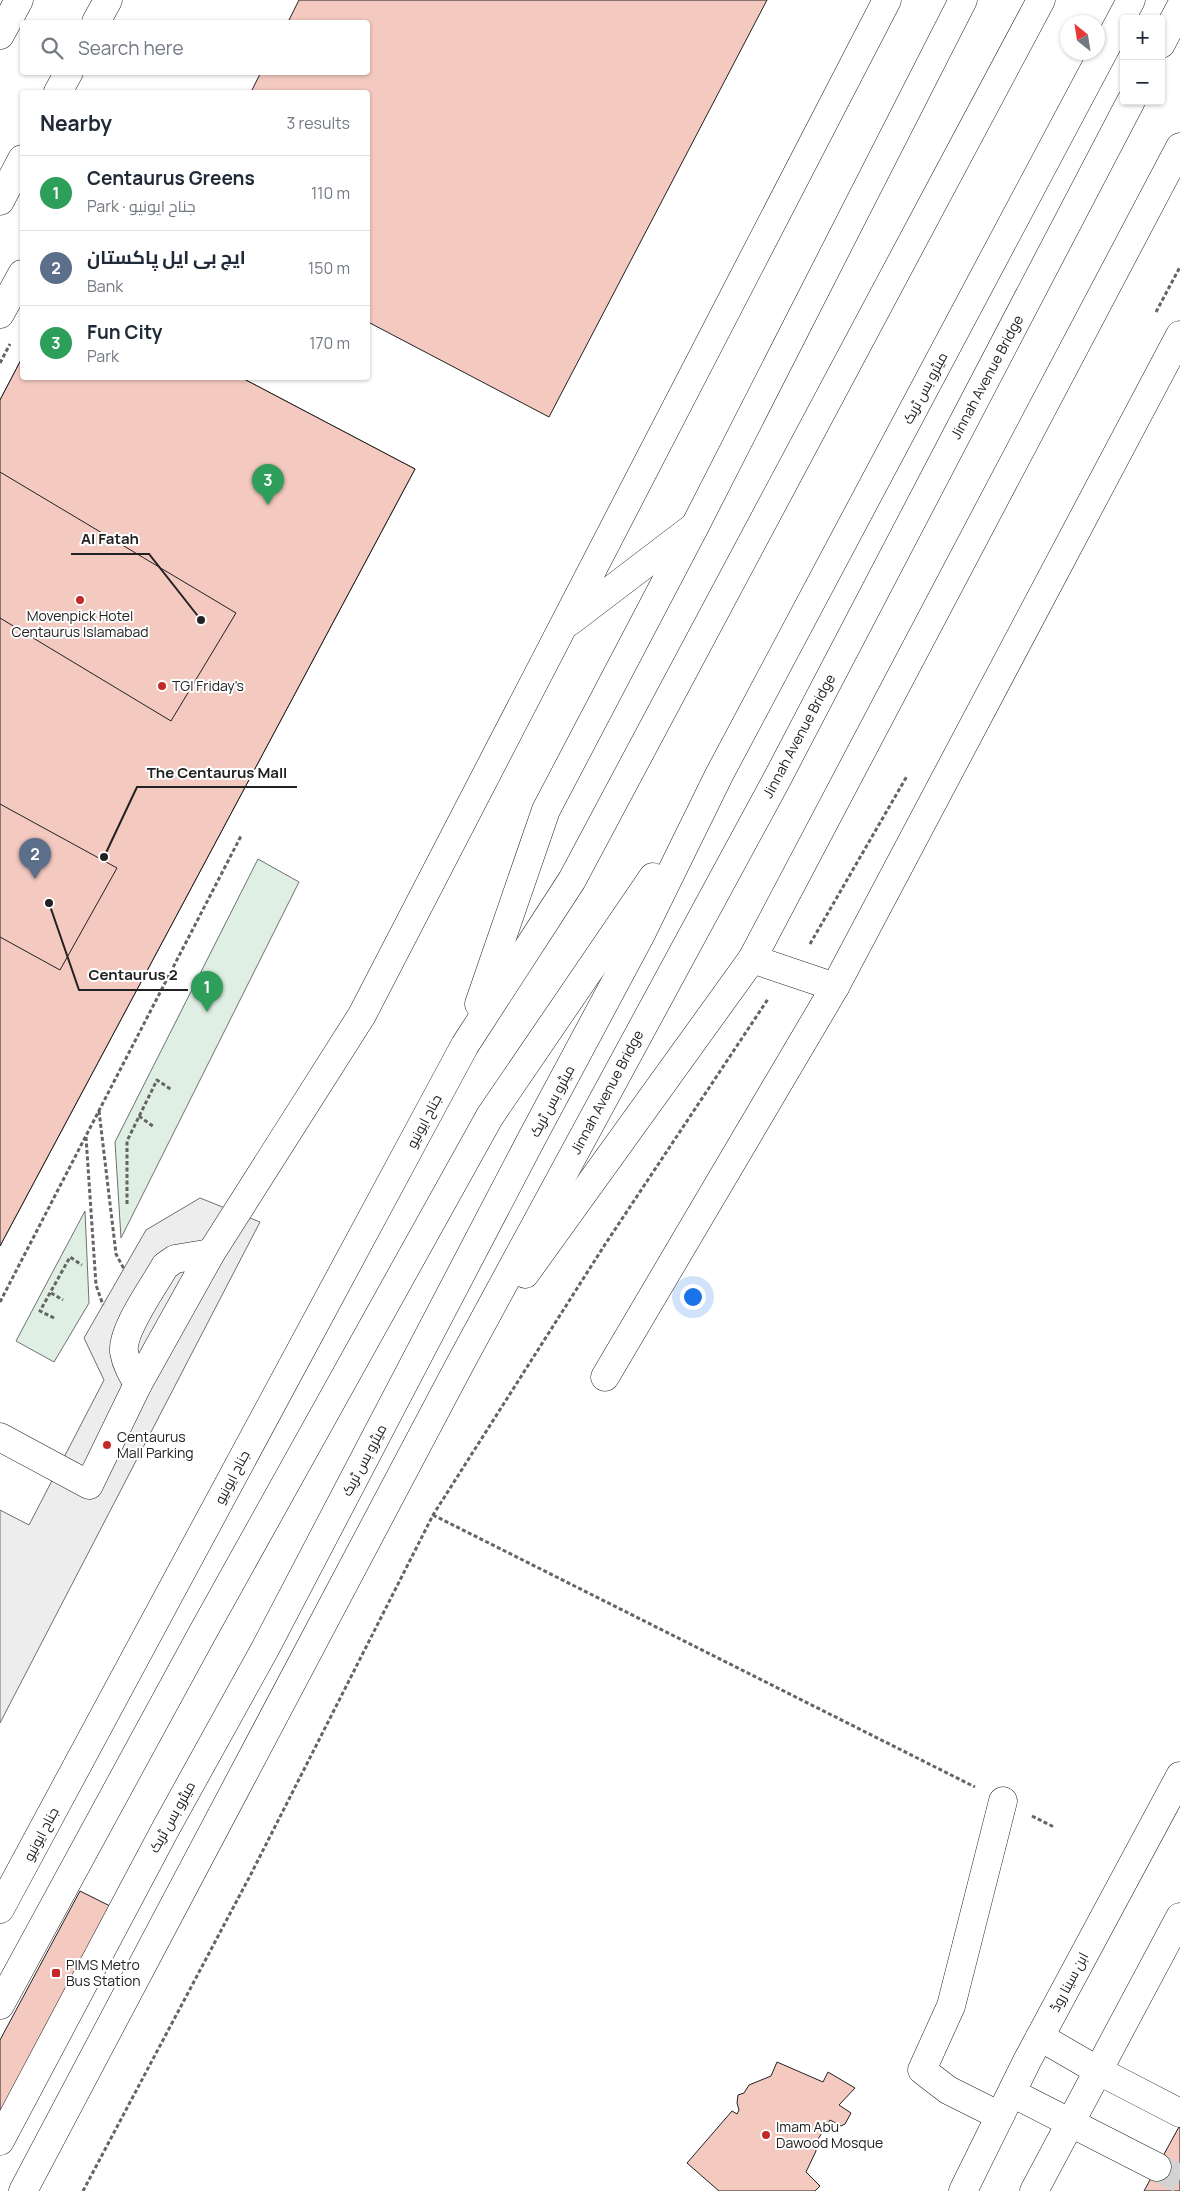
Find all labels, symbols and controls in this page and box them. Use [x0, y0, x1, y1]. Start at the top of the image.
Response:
north arrow [1060, 15, 1105, 60]
map controls [1120, 15, 1165, 105]
button: + [1120, 15, 1165, 60]
search box [20, 20, 370, 75]
icon: search [38, 34, 66, 62]
text: Search here [78, 35, 184, 61]
button: − [1120, 60, 1165, 105]
text: Nearby [40, 109, 112, 137]
text: 3 results [287, 112, 350, 134]
text: Centaurus Greens [87, 165, 255, 191]
text: 1 [52, 182, 60, 204]
text: 110 m [311, 182, 350, 204]
text: Park · جناح ایونیو [87, 195, 196, 217]
text: ایچ بی ایل پاکستان [87, 244, 246, 270]
text: 2 [51, 257, 61, 279]
text: 150 m [308, 257, 350, 279]
text: Bank [87, 275, 123, 297]
street label: Jinnah Avenue Bridge [946, 312, 1027, 442]
text: Fun City [87, 319, 162, 345]
text: 3 [51, 332, 61, 354]
text: 170 m [309, 332, 350, 354]
text: Park [87, 345, 119, 367]
street label: میٹرو بس ٹریک [898, 348, 951, 427]
pin: 3 [252, 464, 284, 505]
callout: Al Fatah [71, 524, 149, 554]
text: Al Fatah [81, 528, 139, 549]
marker: Movenpick Hotel Centaurus Islamabad [74, 594, 86, 606]
place label: Movenpick Hotel Centaurus Islamabad [11, 606, 149, 641]
street label: Jinnah Avenue Bridge [758, 671, 839, 801]
place label: TGI Friday's [172, 676, 244, 695]
marker: TGI Friday's [156, 680, 168, 692]
callout: The Centaurus Mall [137, 757, 297, 787]
text: The Centaurus Mall [147, 762, 287, 783]
pin: 2 [19, 838, 51, 879]
callout: Centaurus 2 [79, 960, 188, 990]
text: Centaurus 2 [88, 964, 178, 985]
pin: 1 [191, 971, 223, 1012]
street label: Jinnah Avenue Bridge [566, 1027, 647, 1157]
street label: میٹرو بس ٹریک [525, 1061, 578, 1140]
street label: جناح ایونیو [401, 1090, 446, 1151]
your location [680, 1284, 706, 1310]
street label: میٹرو بس ٹریک [337, 1420, 390, 1499]
place label: Centaurus Mall Parking [117, 1427, 194, 1462]
marker: Centaurus Mall Parking [101, 1439, 113, 1451]
street label: جناح ایونیو [209, 1446, 254, 1507]
street label: میٹرو بس ٹریک [144, 1778, 199, 1856]
street label: جناح ایونیو [18, 1803, 63, 1864]
street label: ابن سینا روڈ [1045, 1949, 1092, 2015]
place label: PIMS Metro Bus Station [66, 1955, 141, 1990]
marker: PIMS Metro Bus Station [50, 1967, 62, 1979]
place label: Imam Abu Dawood Mosque [776, 2117, 883, 2152]
marker: Imam Abu Dawood Mosque [760, 2129, 772, 2141]

